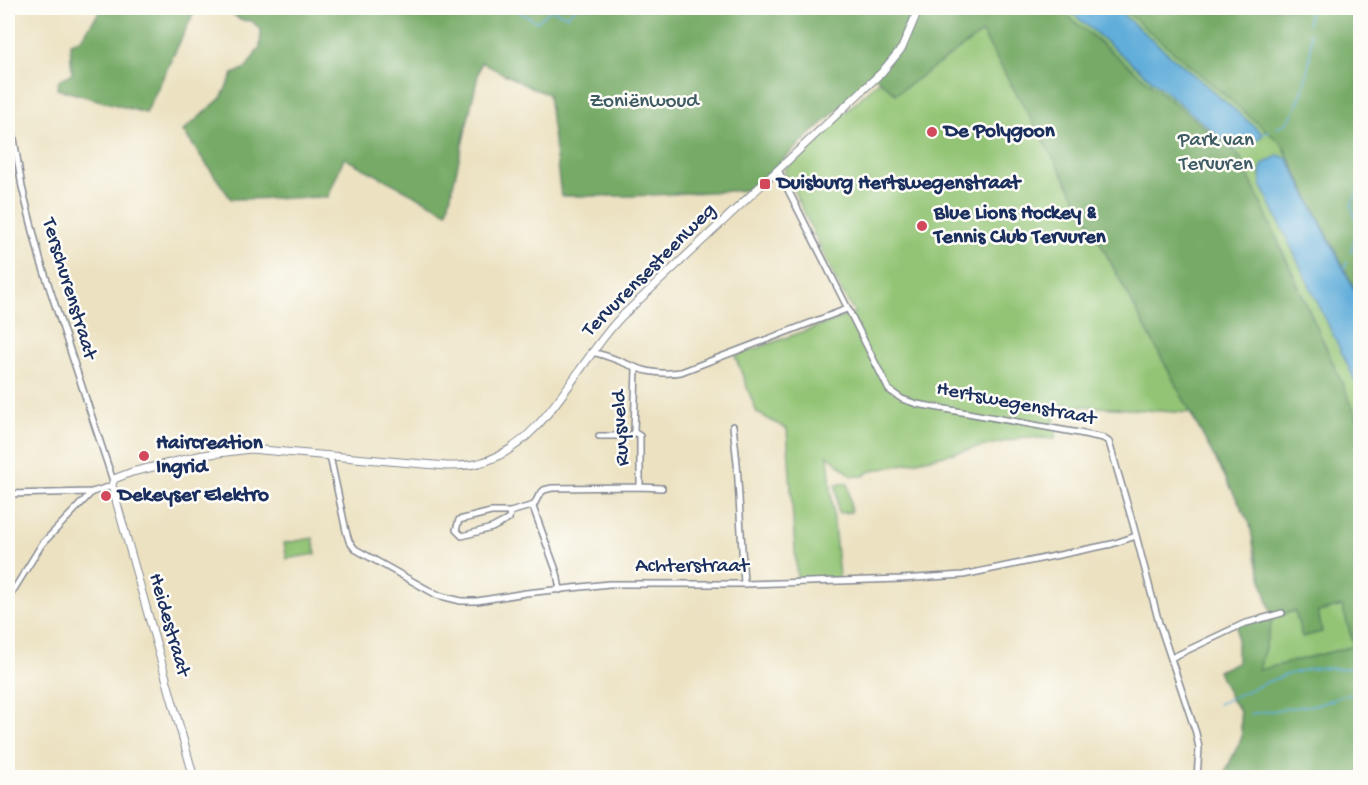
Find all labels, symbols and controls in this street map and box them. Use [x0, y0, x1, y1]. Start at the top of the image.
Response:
park label: Zoniënwoud [589, 90, 700, 115]
place label: De Polygoon [942, 120, 1056, 145]
marker: De Polygoon [925, 125, 939, 139]
park label: Park van Tervuren [1177, 129, 1254, 178]
place label: Duisburg Hertswegenstraat [775, 172, 1023, 197]
marker: Duisburg Hertswegenstraat [758, 177, 772, 191]
street label: Tervurensesteenweg [577, 199, 722, 344]
place label: Blue Lions Hockey & Tennis Club Tervuren [932, 202, 1107, 251]
street label: Terschurenstraat [34, 214, 102, 365]
marker: Blue Lions Hockey & Tennis Club Tervuren [915, 219, 929, 233]
street label: Hertswegenstraat [934, 377, 1100, 433]
street label: Ruysveld [607, 388, 636, 467]
place label: Haircreation Ingrid [156, 432, 264, 481]
marker: Haircreation Ingrid [137, 449, 151, 463]
place label: Dekeyser Elektro [116, 484, 269, 509]
marker: Dekeyser Elektro [99, 489, 113, 503]
street label: Achterstraat [635, 555, 751, 580]
street label: Heidestraat [141, 571, 195, 682]

